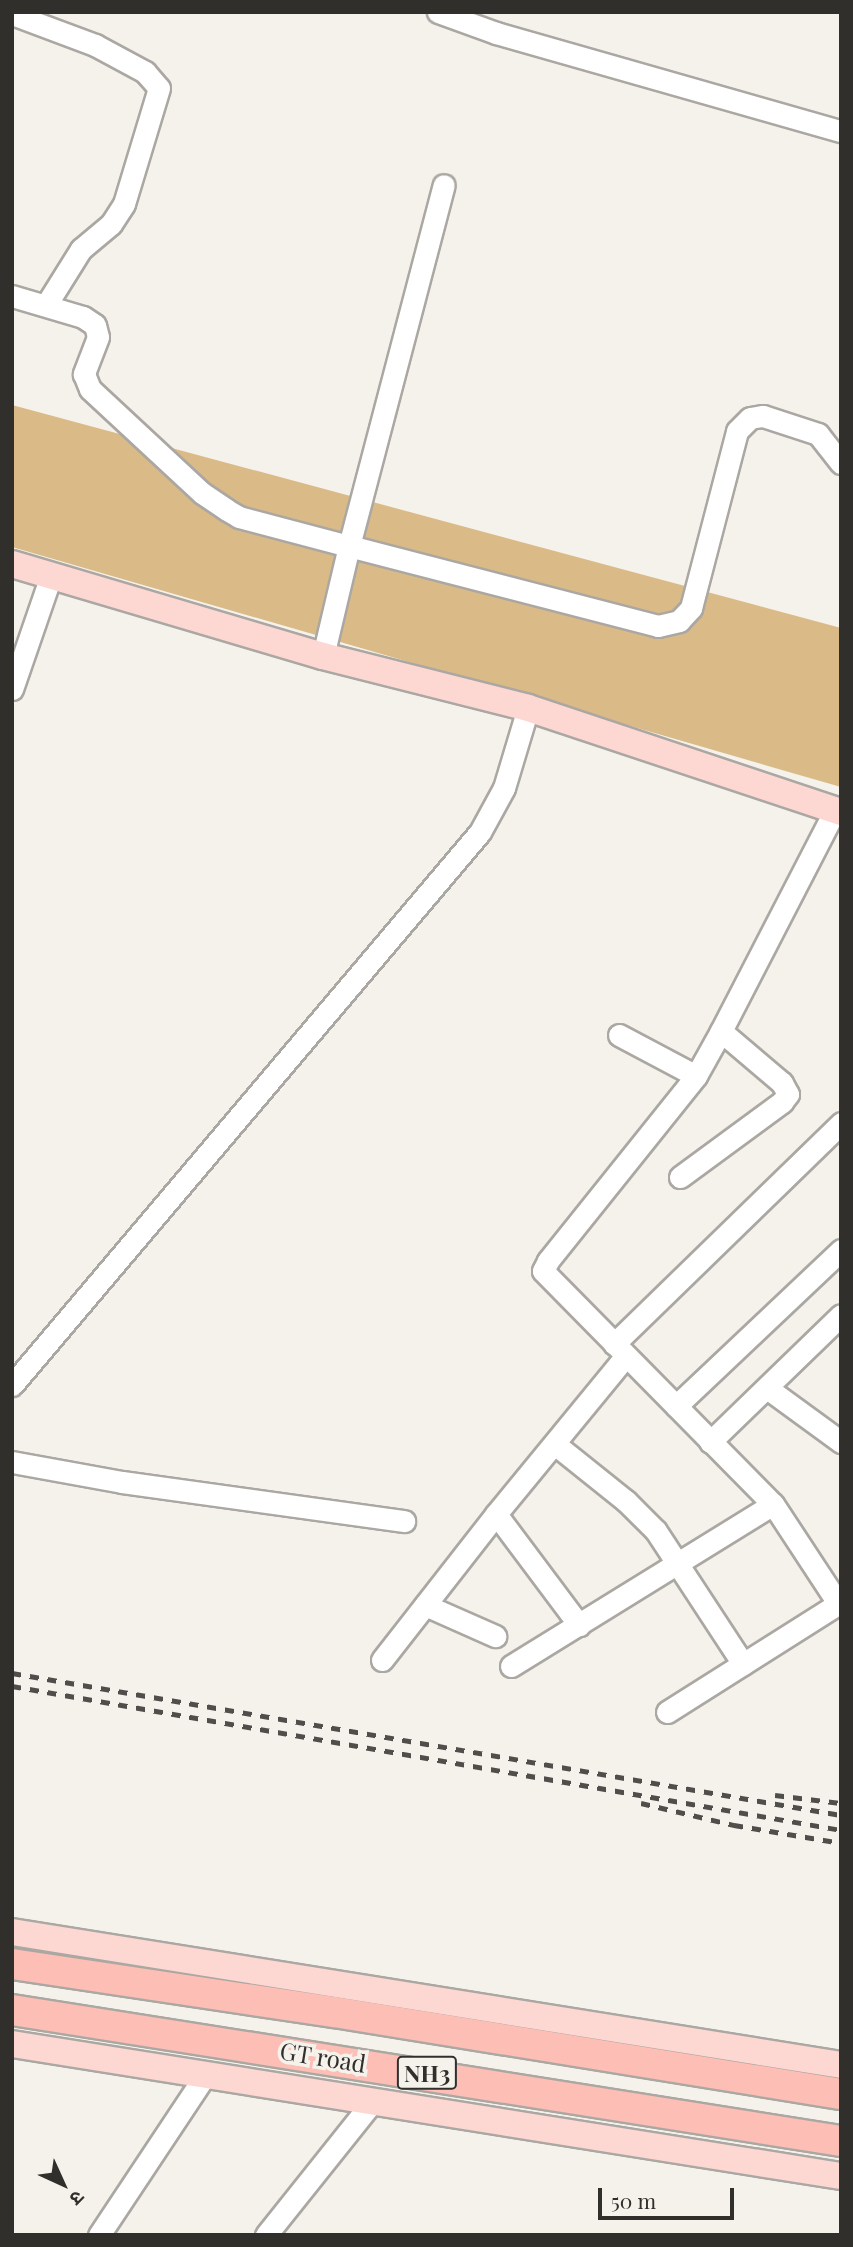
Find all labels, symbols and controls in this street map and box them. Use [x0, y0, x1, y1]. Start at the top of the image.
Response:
street label: GT road [278, 2036, 368, 2078]
road number: NH3 [396, 2054, 458, 2092]
north arrow [28, 2149, 98, 2219]
scale bar [601, 2174, 738, 2218]
text: उ [65, 2186, 91, 2212]
text: 50 m [611, 2186, 656, 2214]

